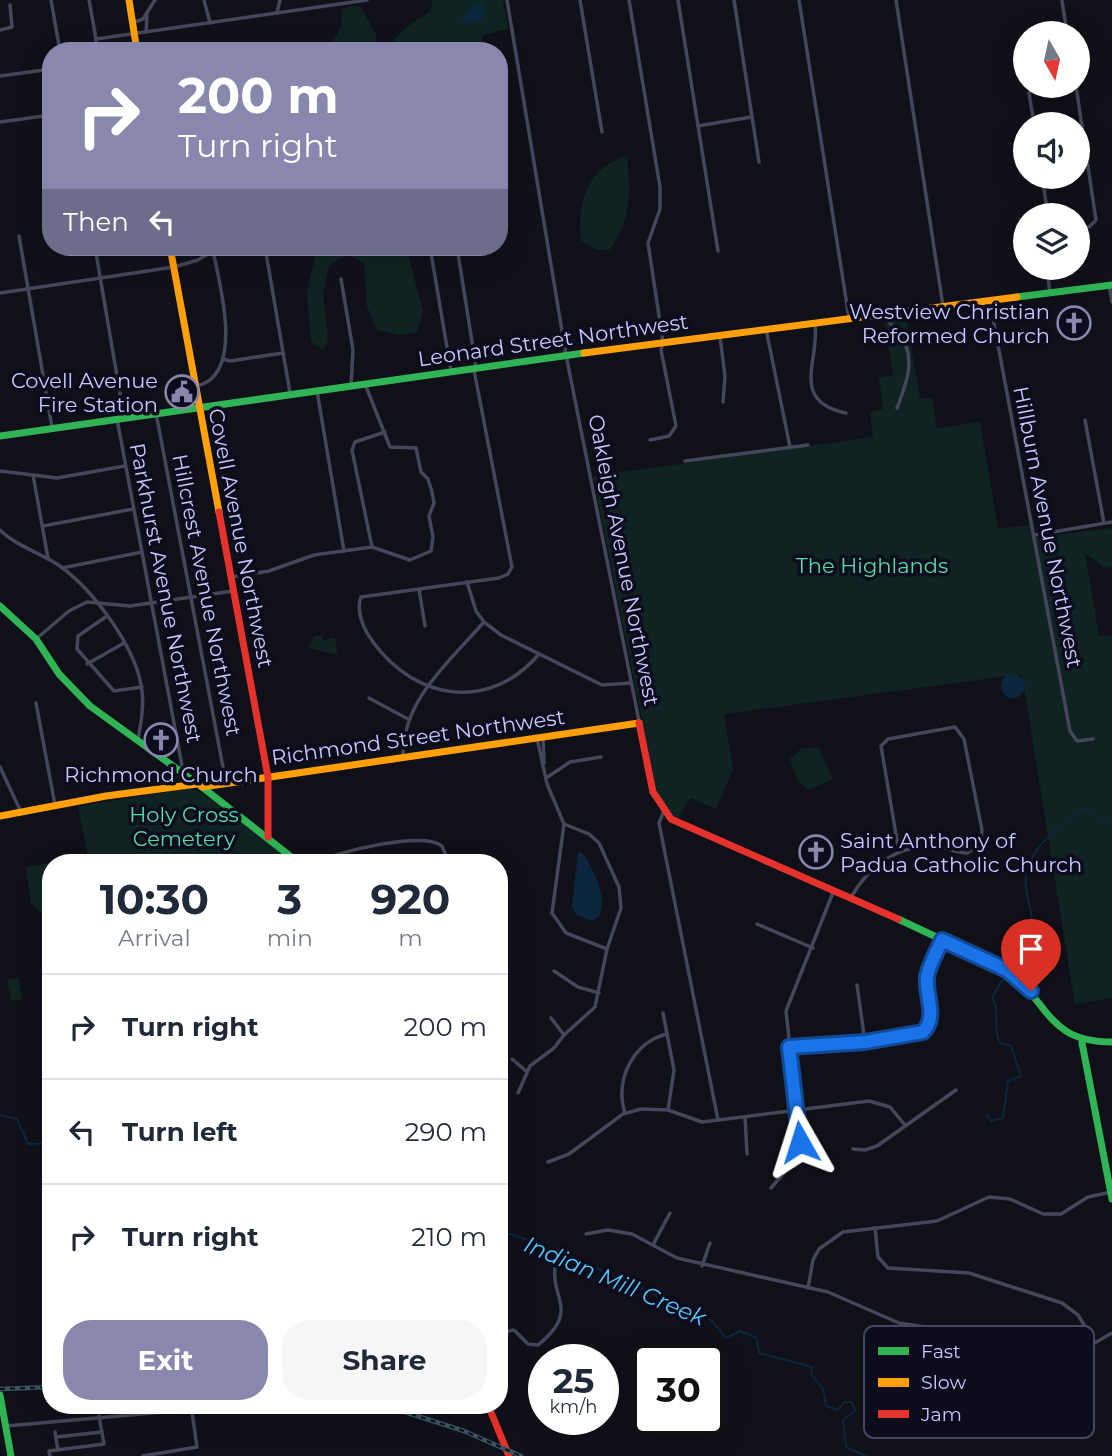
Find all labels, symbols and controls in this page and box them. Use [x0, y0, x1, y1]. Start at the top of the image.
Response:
north arrow [1013, 21, 1090, 98]
map controls [1013, 21, 1090, 280]
text: 200 m [178, 66, 339, 125]
icon: right [63, 70, 154, 161]
button: sound [1013, 112, 1090, 189]
text: Turn right [178, 126, 338, 165]
icon: left [143, 203, 181, 241]
button: layers [1013, 203, 1090, 280]
text: Then [63, 206, 129, 238]
place label: Westview Christian Reformed Church [849, 299, 1050, 348]
church icon: Westview Christian Reformed Church [1055, 304, 1093, 342]
street label: Leonard Street Northwest [416, 309, 690, 371]
place label: Covell Avenue Fire Station [11, 368, 158, 417]
public building icon: Covell Avenue Fire Station [163, 373, 201, 411]
street label: Hillburn Avenue Northwest [1008, 384, 1088, 670]
street label: Covell Avenue Northwest [204, 406, 278, 670]
street label: Oakleigh Avenue Northwest [583, 412, 665, 708]
street label: Parkhurst Avenue Northwest [125, 441, 207, 745]
street label: Hillcrest Avenue Northwest [167, 452, 247, 738]
park label: The Highlands [796, 553, 948, 578]
street label: Richmond Street Northwest [270, 704, 566, 770]
church icon: Richmond Church [142, 721, 180, 759]
place label: Richmond Church [64, 762, 258, 787]
park label: Holy Cross Cemetery [129, 802, 239, 851]
place label: Saint Anthony of Padua Catholic Church [840, 828, 1082, 877]
church icon: Saint Anthony of Padua Catholic Church [797, 833, 835, 871]
text: 10:30 [100, 873, 209, 925]
text: 3 [277, 873, 302, 925]
text: 920 [370, 873, 450, 925]
pin [1001, 919, 1061, 991]
text: Arrival [118, 924, 191, 952]
text: min [267, 924, 313, 952]
text: m [398, 924, 423, 952]
icon: arrive [1012, 930, 1050, 968]
icon: right [63, 1008, 101, 1046]
text: Turn right [122, 1011, 258, 1043]
text: 200 m [403, 1011, 487, 1043]
position arrow [763, 1105, 837, 1179]
icon: left [63, 1113, 101, 1151]
text: Turn left [122, 1116, 238, 1148]
text: 290 m [405, 1116, 487, 1148]
icon: right [63, 1218, 101, 1256]
text: Turn right [122, 1221, 258, 1253]
text: 210 m [411, 1221, 487, 1253]
water label: Indian Mill Creek [520, 1230, 711, 1332]
button: Exit [63, 1320, 268, 1400]
button: Share [282, 1320, 487, 1400]
legend [864, 1326, 1094, 1438]
text: Fast [921, 1340, 961, 1363]
speed limit sign: 30 [633, 1344, 724, 1435]
text: 25 [553, 1359, 594, 1402]
text: Slow [921, 1371, 966, 1394]
text: km/h [549, 1396, 598, 1418]
text: Jam [920, 1403, 962, 1426]

